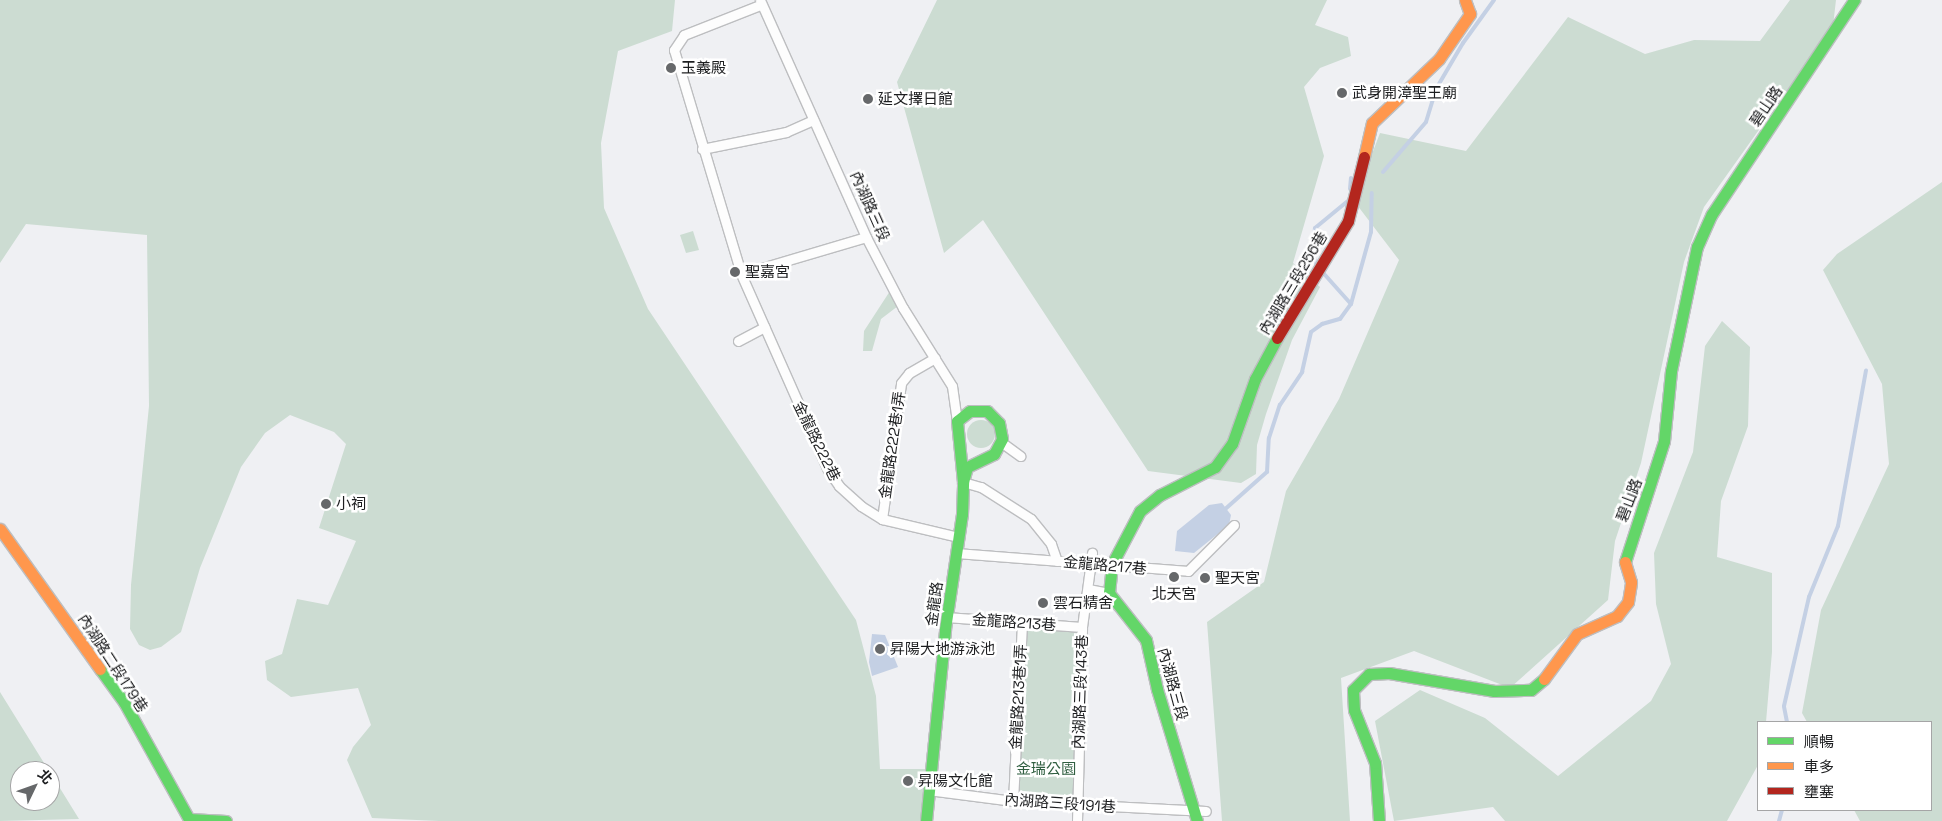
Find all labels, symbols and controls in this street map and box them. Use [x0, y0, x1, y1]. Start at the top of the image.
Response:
place label: 玉義殿 [681, 59, 726, 77]
marker: 玉義殿 [665, 62, 677, 74]
street label: 碧山路 [1746, 82, 1786, 130]
place label: 武身開漳聖王廟 [1352, 84, 1457, 102]
marker: 武身開漳聖王廟 [1336, 87, 1348, 99]
place label: 延文擇日館 [878, 90, 953, 108]
marker: 延文擇日館 [862, 93, 874, 105]
street label: 內湖路三段 [847, 168, 893, 244]
street label: 內湖路三段256巷 [1255, 228, 1331, 338]
place label: 聖嘉宮 [745, 263, 790, 281]
marker: 聖嘉宮 [729, 266, 741, 278]
street label: 金龍路222巷1弄 [876, 390, 908, 500]
street label: 金龍路222巷 [790, 398, 844, 484]
street label: 碧山路 [1613, 476, 1645, 524]
place label: 小祠 [336, 495, 366, 513]
marker: 小祠 [320, 498, 332, 510]
street label: 金龍路217巷 [1062, 552, 1148, 578]
place label: 聖天宮 [1215, 569, 1260, 587]
marker: 北天宮 [1168, 571, 1180, 583]
marker: 聖天宮 [1199, 572, 1211, 584]
street label: 金龍路 [922, 580, 946, 628]
place label: 北天宮 [1152, 585, 1196, 603]
place label: 雲石精舍 [1053, 594, 1113, 612]
marker: 雲石精舍 [1037, 597, 1049, 609]
street label: 內湖路二段179巷 [74, 610, 152, 716]
street label: 金龍路213巷 [971, 610, 1057, 634]
street label: 內湖路三段143巷 [1069, 634, 1091, 750]
place label: 昇陽大地游泳池 [890, 640, 995, 658]
marker: 昇陽大地游泳池 [874, 643, 886, 655]
street label: 金龍路213巷1弄 [1006, 644, 1030, 750]
street label: 內湖路三段 [1155, 645, 1191, 723]
legend [1757, 721, 1932, 811]
text: 順暢 [1804, 732, 1834, 751]
text: 車多 [1804, 757, 1834, 776]
park label: 金瑞公園 [1016, 760, 1076, 778]
north arrow [10, 761, 60, 811]
text: 北 [34, 765, 57, 788]
place label: 昇陽文化館 [918, 772, 993, 790]
marker: 昇陽文化館 [902, 775, 914, 787]
text: 壅塞 [1804, 782, 1834, 801]
street label: 內湖路三段191巷 [1004, 790, 1116, 816]

